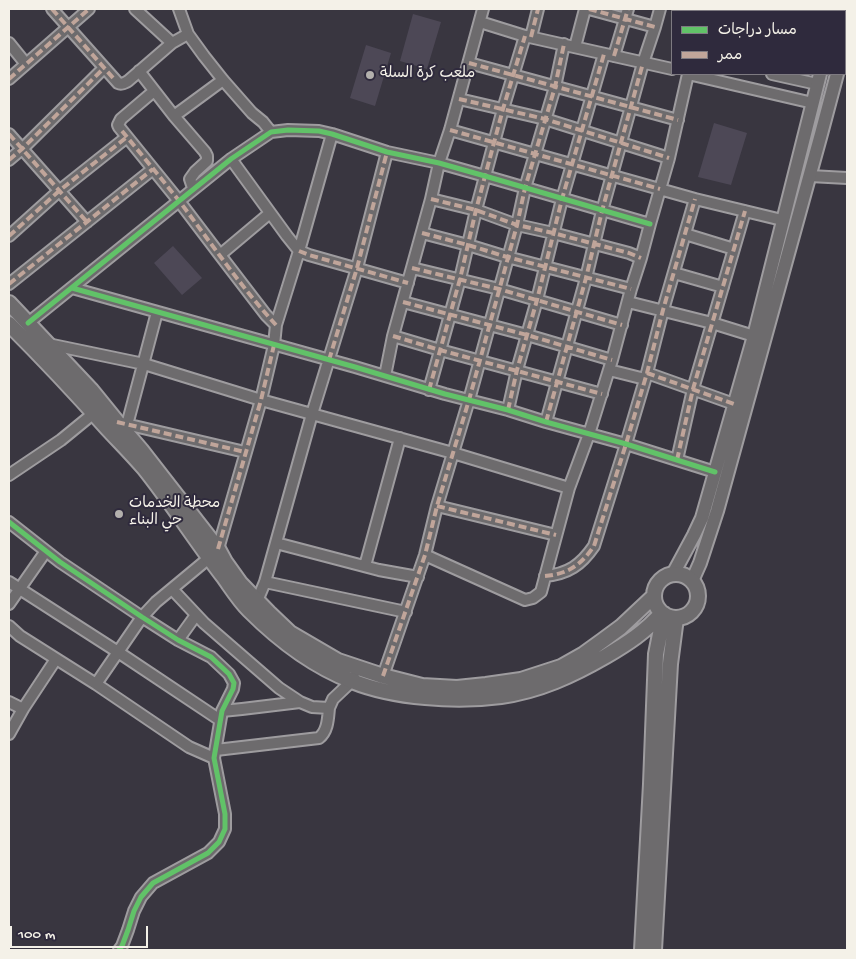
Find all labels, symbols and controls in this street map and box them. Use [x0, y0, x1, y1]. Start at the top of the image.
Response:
legend [671, 10, 846, 75]
text: مسار دراجات [718, 22, 797, 40]
text: ممر [718, 47, 742, 65]
place label: ملعب كرة السلة [380, 66, 475, 84]
marker: ملعب كرة السلة [364, 69, 376, 81]
place label: محطة الخدمات حي البناء [129, 496, 220, 531]
marker: محطة الخدمات حي البناء [113, 508, 125, 520]
scale bar [12, 916, 150, 948]
text: 100 m [18, 926, 55, 944]

